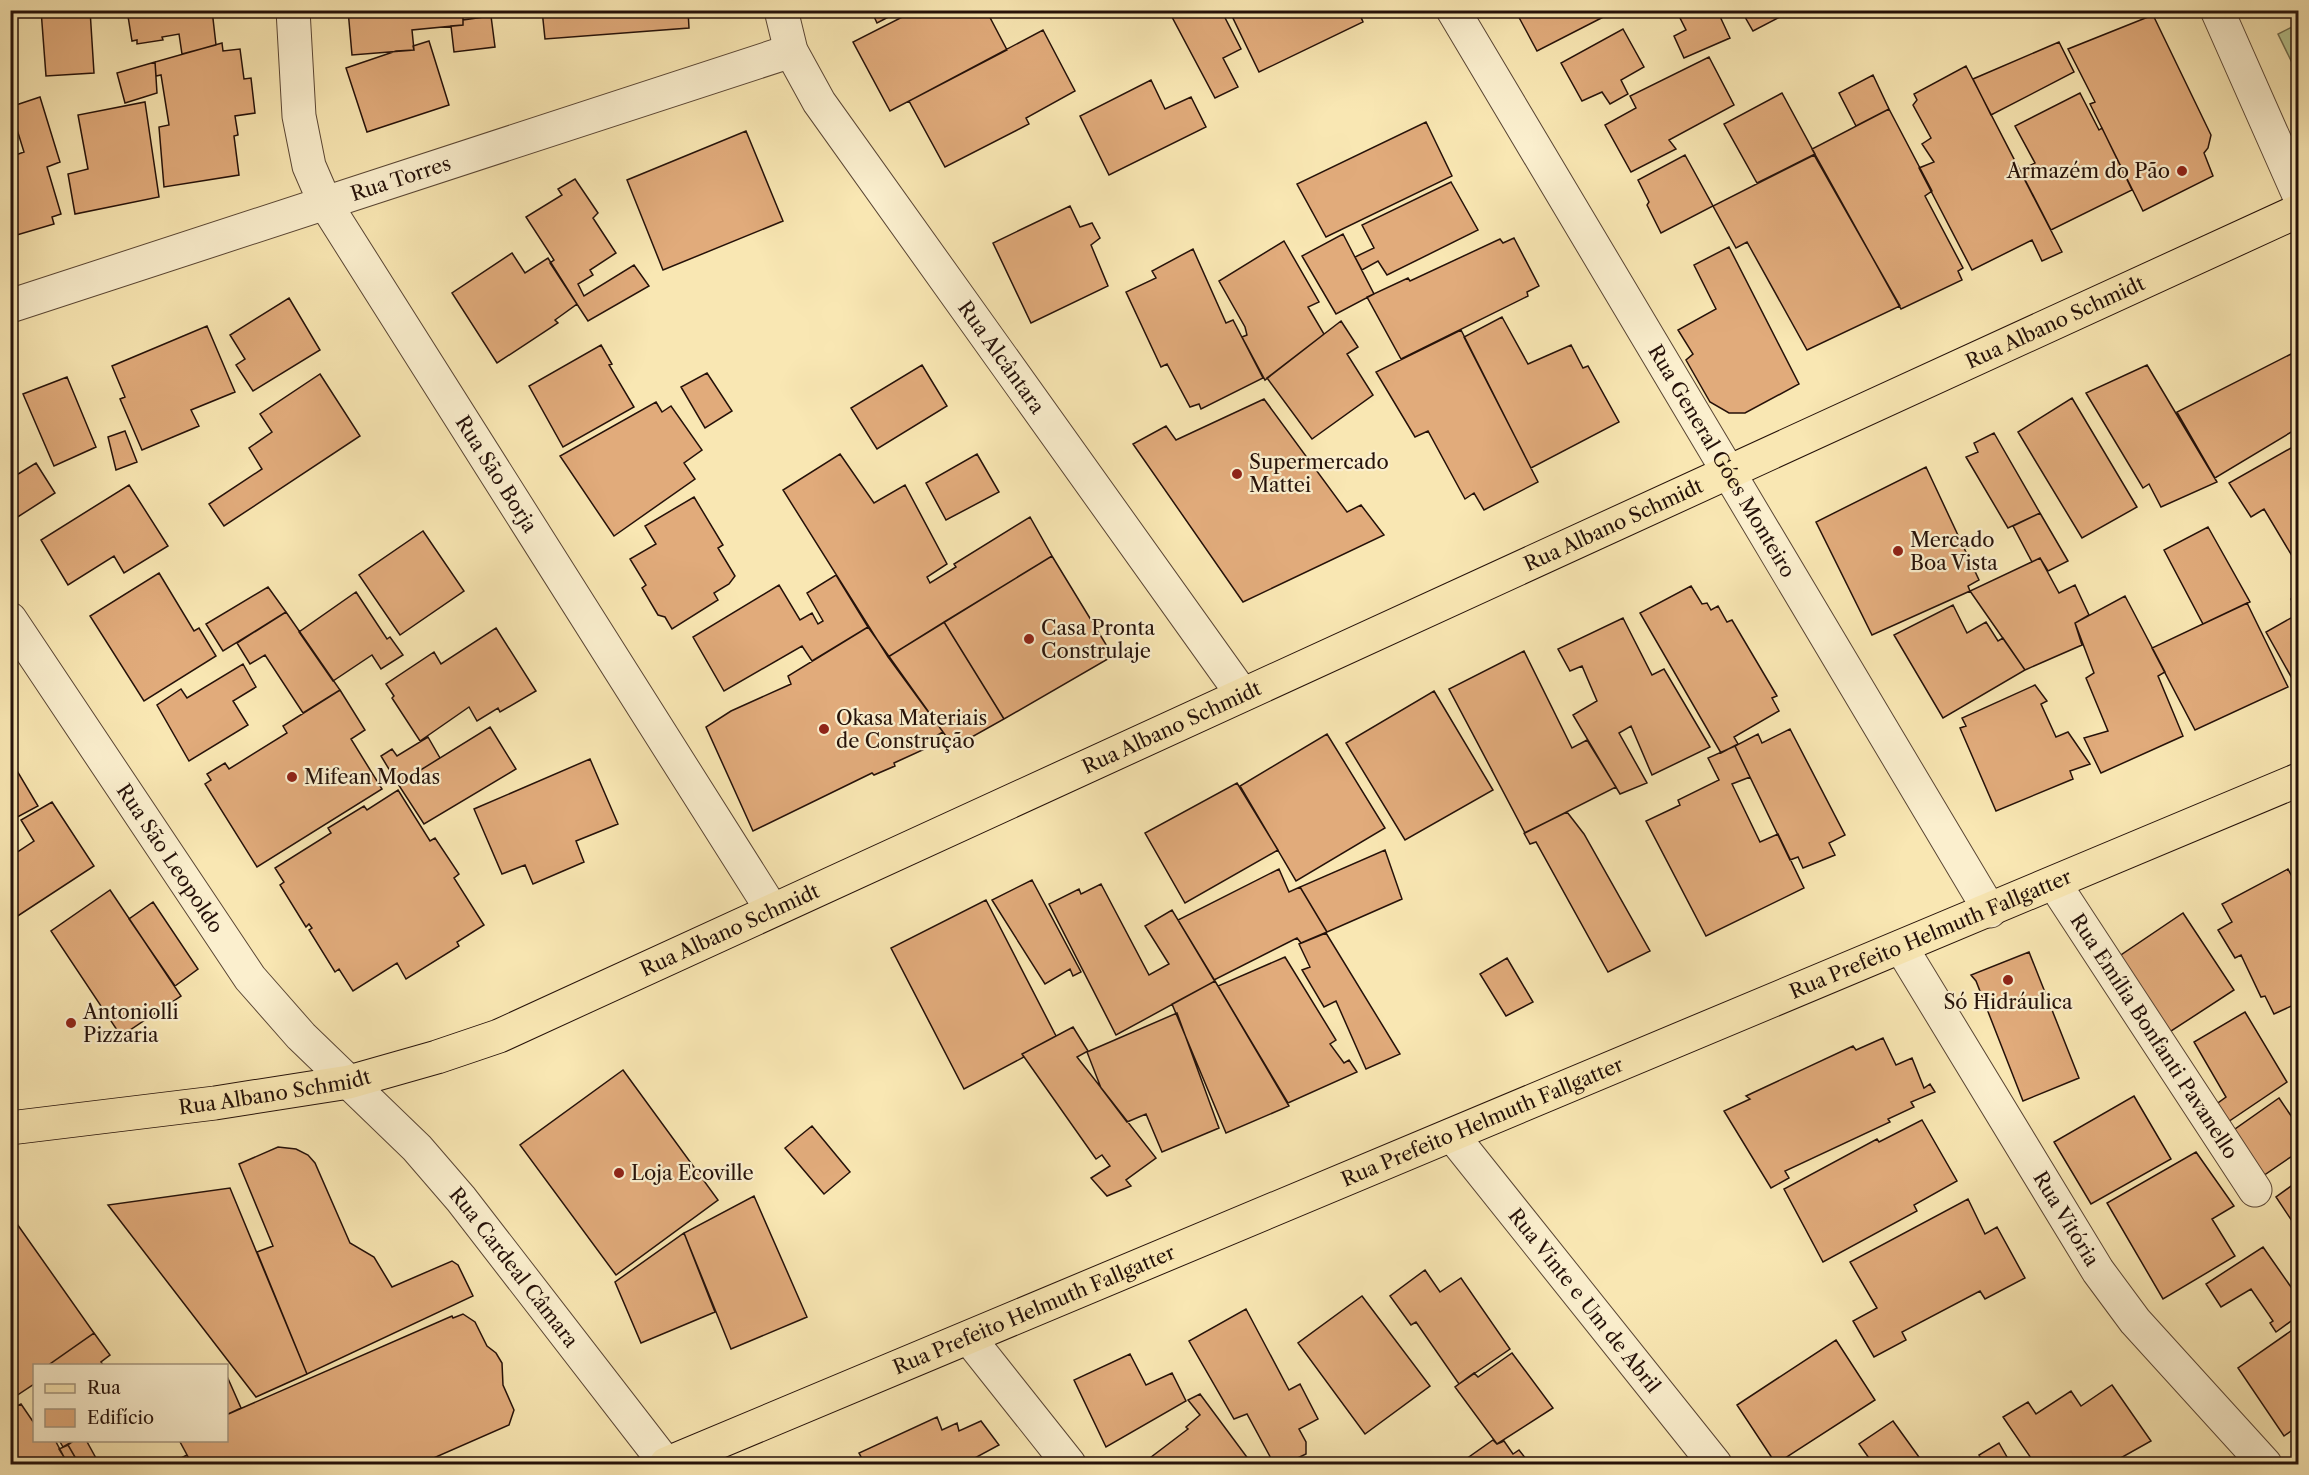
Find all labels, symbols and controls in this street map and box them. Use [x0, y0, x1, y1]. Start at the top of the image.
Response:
street label: Rua Torres [348, 151, 454, 206]
place label: Armazém do Pão [2006, 159, 2170, 183]
marker: Armazém do Pão [2175, 164, 2189, 178]
street label: Rua Albano Schmidt [1962, 271, 2148, 374]
street label: Rua Alcântara [953, 296, 1050, 418]
street label: Rua General Góes Monteiro [1643, 340, 1800, 582]
street label: Rua São Borja [450, 411, 542, 537]
place label: Supermercado Mattei [1249, 450, 1389, 497]
marker: Supermercado Mattei [1230, 467, 1244, 481]
street label: Rua Albano Schmidt [1520, 474, 1707, 576]
place label: Mercado Boa Vista [1910, 528, 1998, 575]
marker: Mercado Boa Vista [1891, 544, 1905, 558]
place label: Casa Pronta Construlaje [1041, 616, 1156, 663]
marker: Casa Pronta Construlaje [1022, 632, 1036, 646]
street label: Rua Albano Schmidt [1078, 676, 1265, 779]
place label: Okasa Materiais de Construção [836, 706, 987, 753]
marker: Okasa Materiais de Construção [817, 722, 831, 736]
place label: Mifean Modas [304, 765, 440, 789]
marker: Mifean Modas [285, 770, 299, 784]
street label: Rua São Leopoldo [112, 779, 228, 938]
street label: Rua Prefeito Helmuth Fallgatter [1786, 864, 2076, 1004]
street label: Rua Albano Schmidt [636, 879, 823, 982]
street label: Rua Emília Bonfanti Pavanello [2065, 909, 2243, 1163]
marker: Só Hidráulica [2001, 973, 2015, 987]
place label: Só Hidráulica [1943, 990, 2073, 1014]
place label: Antoniolli Pizzaria [82, 1000, 179, 1047]
marker: Antoniolli Pizzaria [64, 1016, 78, 1030]
street label: Rua Prefeito Helmuth Fallgatter [1338, 1052, 1627, 1192]
street label: Rua Albano Schmidt [177, 1064, 373, 1119]
place label: Loja Ecoville [631, 1161, 754, 1185]
marker: Loja Ecoville [612, 1166, 626, 1180]
street label: Rua Vitória [2028, 1167, 2104, 1271]
street label: Rua Cardeal Câmara [444, 1182, 584, 1353]
street label: Rua Vinte e Um de Abril [1503, 1204, 1665, 1398]
street label: Rua Prefeito Helmuth Fallgatter [889, 1240, 1179, 1379]
legend [33, 1364, 228, 1442]
text: Rua [87, 1377, 121, 1399]
text: Edifício [87, 1407, 154, 1429]

